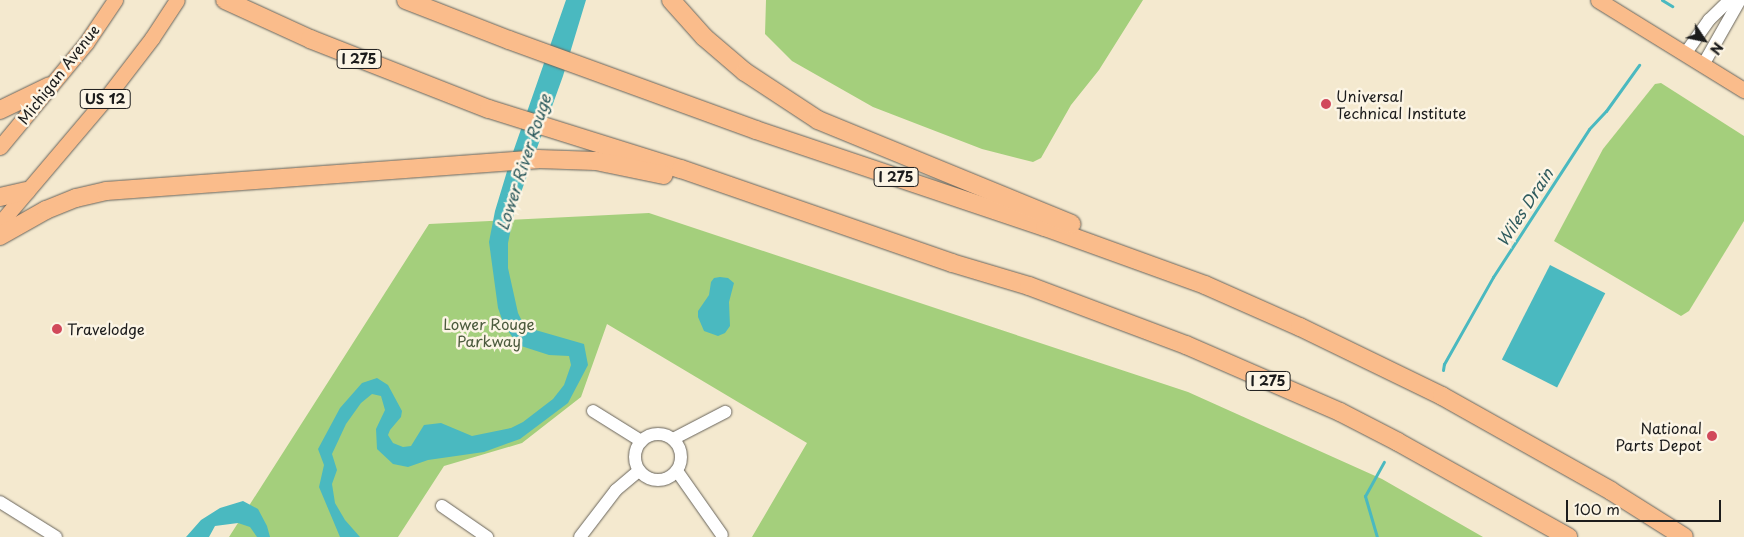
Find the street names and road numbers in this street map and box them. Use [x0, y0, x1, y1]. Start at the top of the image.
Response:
street label: Michigan Avenue [14, 21, 102, 127]
road number: I 275 [335, 48, 383, 70]
road number: US 12 [79, 88, 131, 110]
road number: I 275 [872, 166, 920, 188]
road number: I 275 [1244, 370, 1292, 392]

